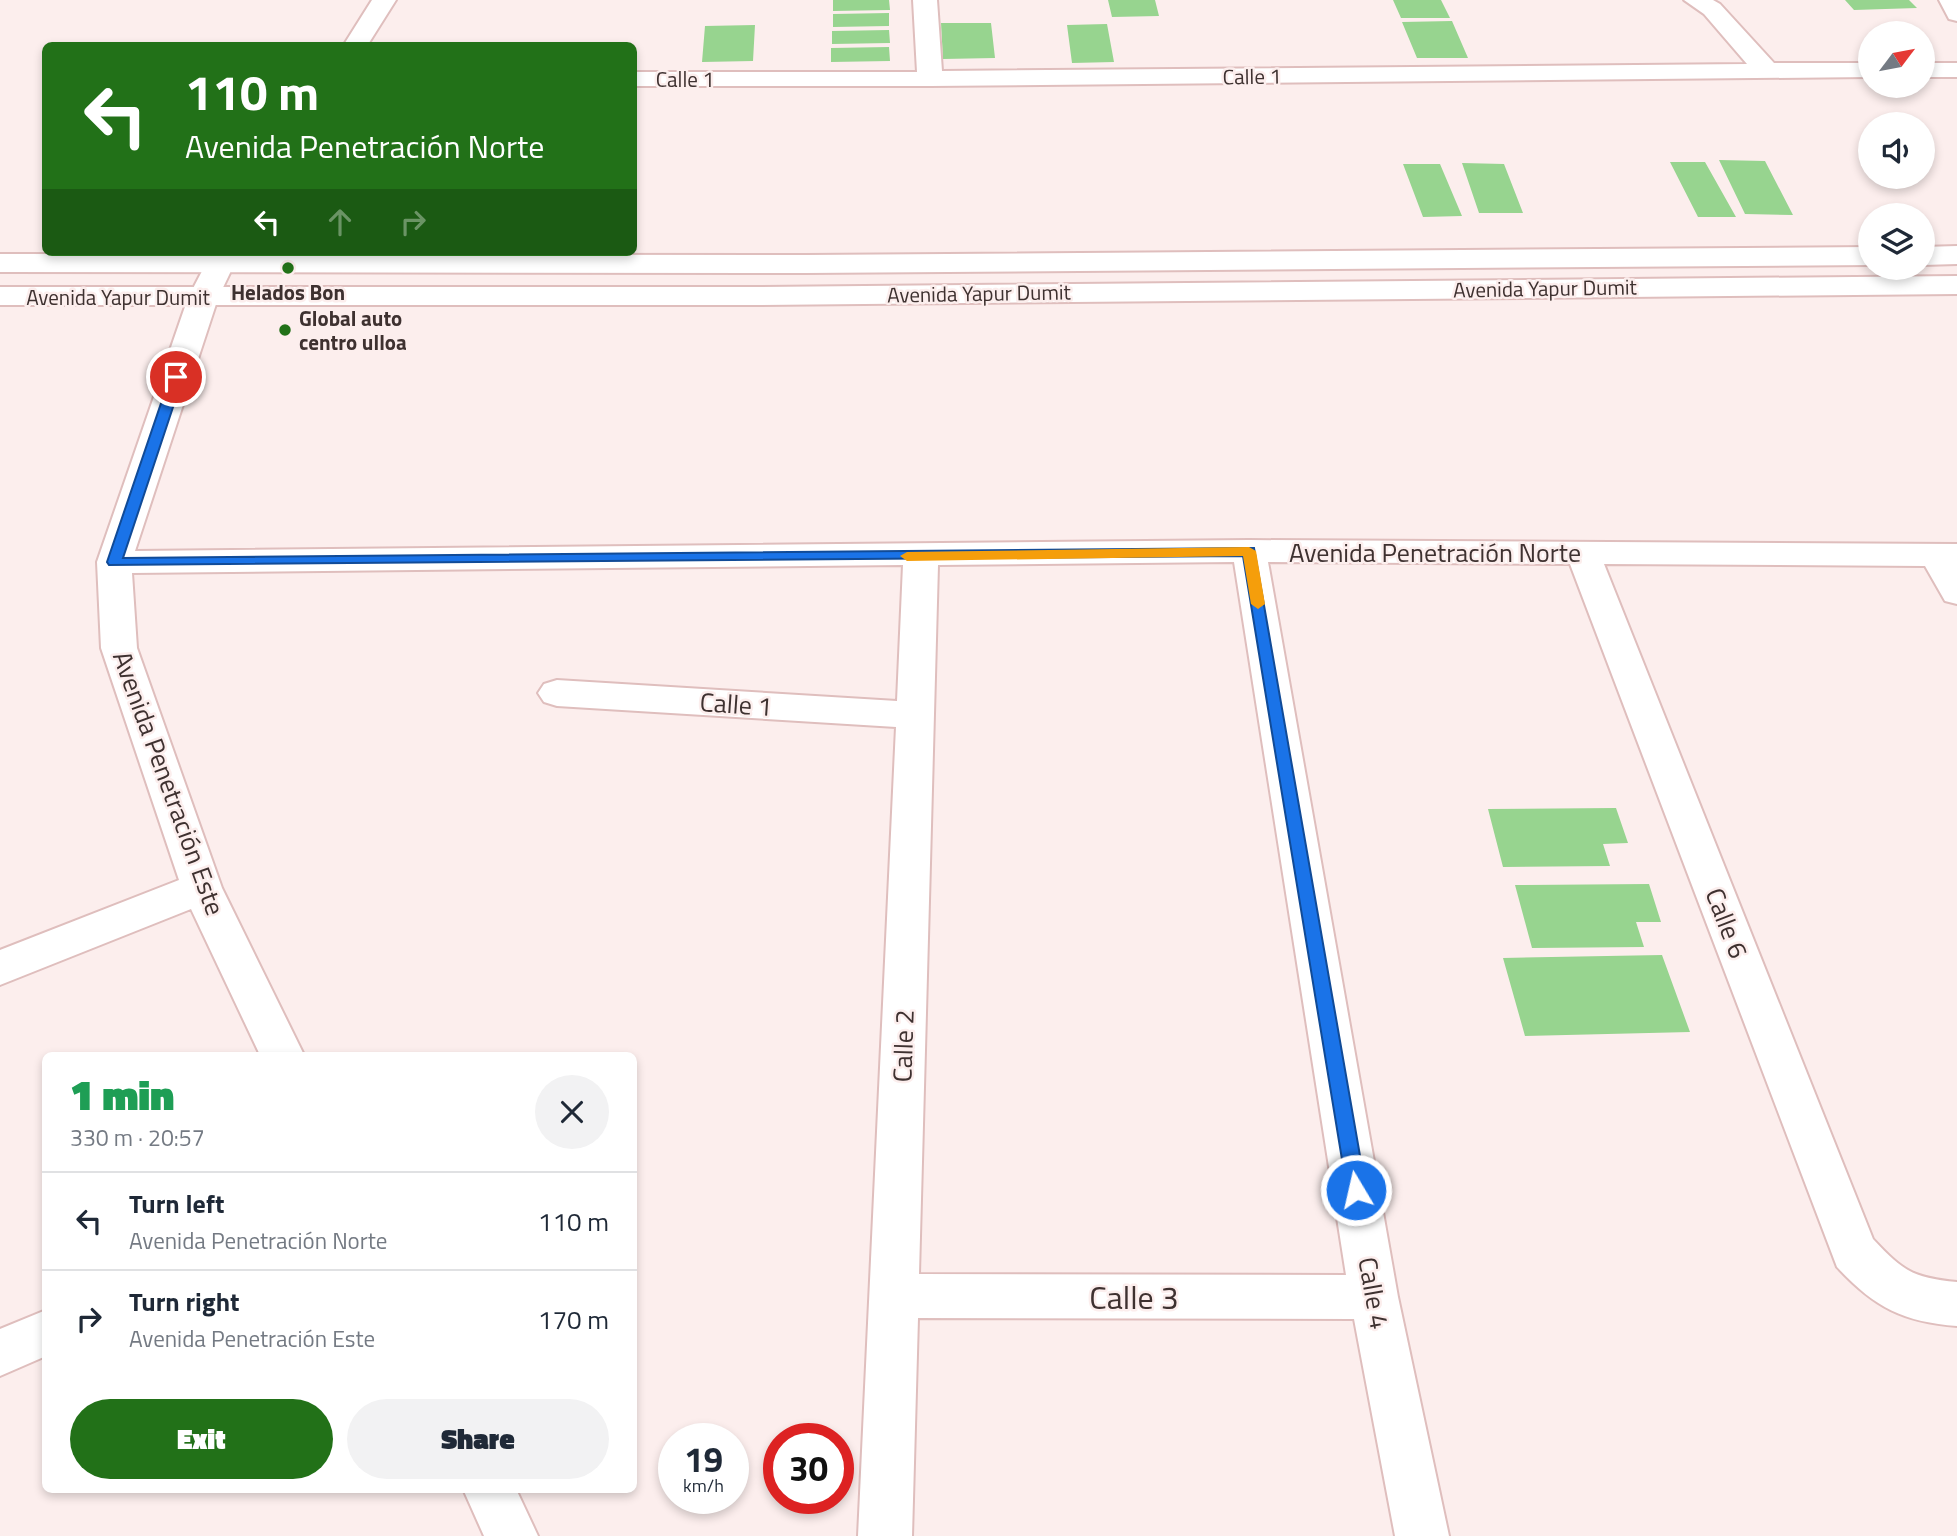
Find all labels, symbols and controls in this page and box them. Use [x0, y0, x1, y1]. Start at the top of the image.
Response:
north arrow [1858, 21, 1936, 98]
map controls [1858, 21, 1935, 280]
text: 110 m [185, 54, 319, 129]
street label: Calle 1 [1222, 59, 1282, 93]
street label: Calle 1 [656, 63, 714, 95]
icon: left [70, 70, 161, 161]
button: sound [1858, 112, 1935, 189]
text: Avenida Penetración Norte [185, 122, 544, 170]
icon: left [248, 203, 286, 241]
icon: ahead [321, 203, 359, 241]
icon: right [394, 203, 432, 241]
button: layers [1858, 203, 1935, 280]
marker: Helados Bon [280, 260, 296, 276]
street label: Avenida Yapur Dumit [1453, 270, 1638, 306]
street label: Avenida Yapur Dumit [887, 275, 1072, 311]
place label: Helados Bon [231, 276, 345, 308]
street label: Avenida Yapur Dumit [26, 281, 210, 313]
place label: Global auto centro ulloa [299, 302, 407, 358]
marker: Global auto centro ulloa [277, 322, 293, 338]
pin [146, 347, 206, 407]
icon: arrive [157, 358, 195, 396]
street label: Avenida Penetración Norte [1289, 533, 1581, 572]
street label: Avenida Penetración Este [103, 646, 235, 920]
street label: Calle 1 [698, 682, 774, 726]
street label: Calle 6 [1696, 882, 1758, 964]
street label: Calle 2 [882, 1009, 924, 1083]
text: 1 min [70, 1062, 174, 1126]
button: close [535, 1075, 609, 1149]
text: 330 m · 20:57 [70, 1120, 205, 1155]
position arrow [1319, 1153, 1393, 1227]
text: Turn left [129, 1184, 224, 1223]
icon: left [70, 1202, 108, 1240]
text: 110 m [538, 1202, 609, 1241]
text: Avenida Penetración Norte [129, 1223, 387, 1258]
street label: Calle 4 [1348, 1254, 1400, 1332]
street label: Calle 3 [1089, 1273, 1179, 1321]
text: Turn right [129, 1282, 240, 1321]
icon: right [70, 1300, 108, 1338]
text: 170 m [538, 1300, 609, 1339]
text: Avenida Penetración Este [129, 1321, 375, 1356]
button: Exit [70, 1399, 333, 1479]
button: Share [347, 1399, 609, 1479]
speed limit sign: 30 [763, 1423, 854, 1514]
text: 19 [684, 1432, 723, 1486]
text: km/h [683, 1472, 724, 1499]

